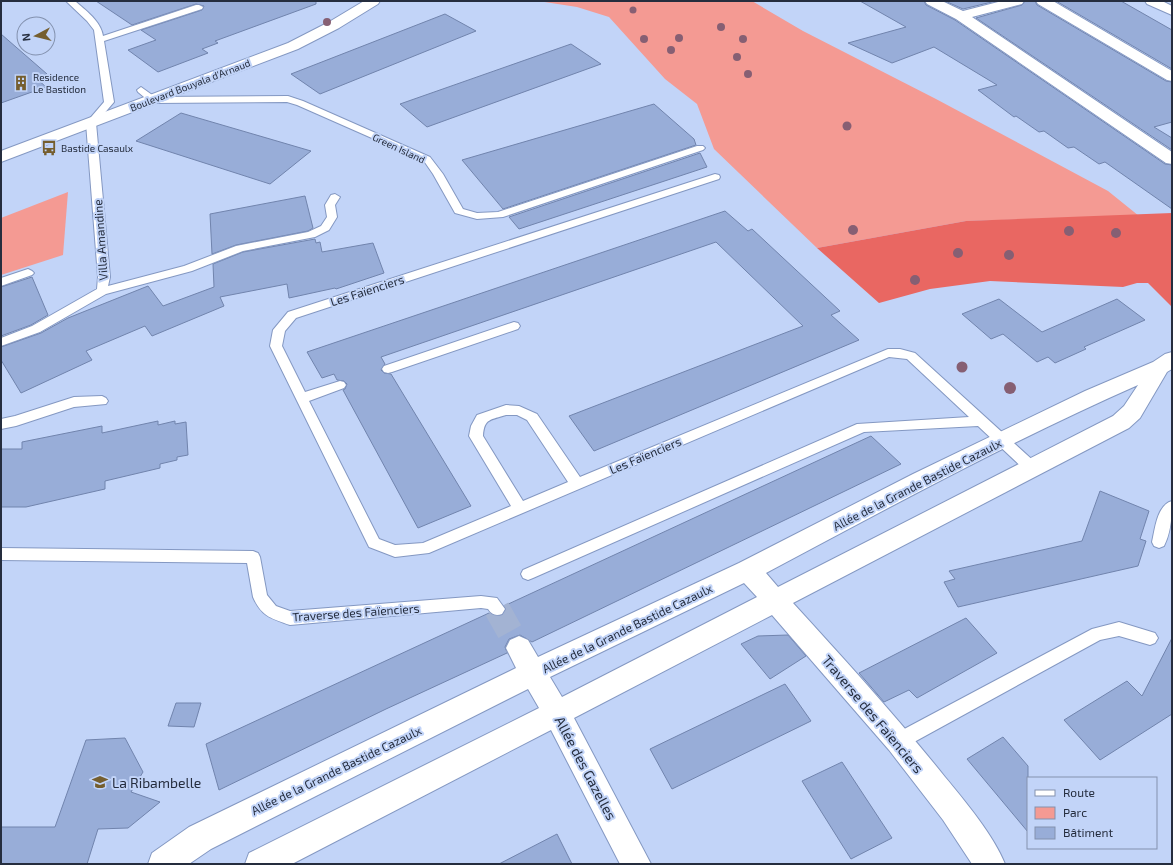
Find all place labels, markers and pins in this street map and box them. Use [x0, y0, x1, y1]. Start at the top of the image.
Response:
place label: Residence Le Bastidon [33, 71, 86, 95]
building icon: Residence Le Bastidon [12, 74, 30, 92]
bus stop icon: Bastide Casaulx [40, 139, 58, 157]
place label: Bastide Casaulx [61, 142, 134, 154]
school or university icon: La Ribambelle [91, 773, 109, 791]
place label: La Ribambelle [112, 774, 201, 791]

